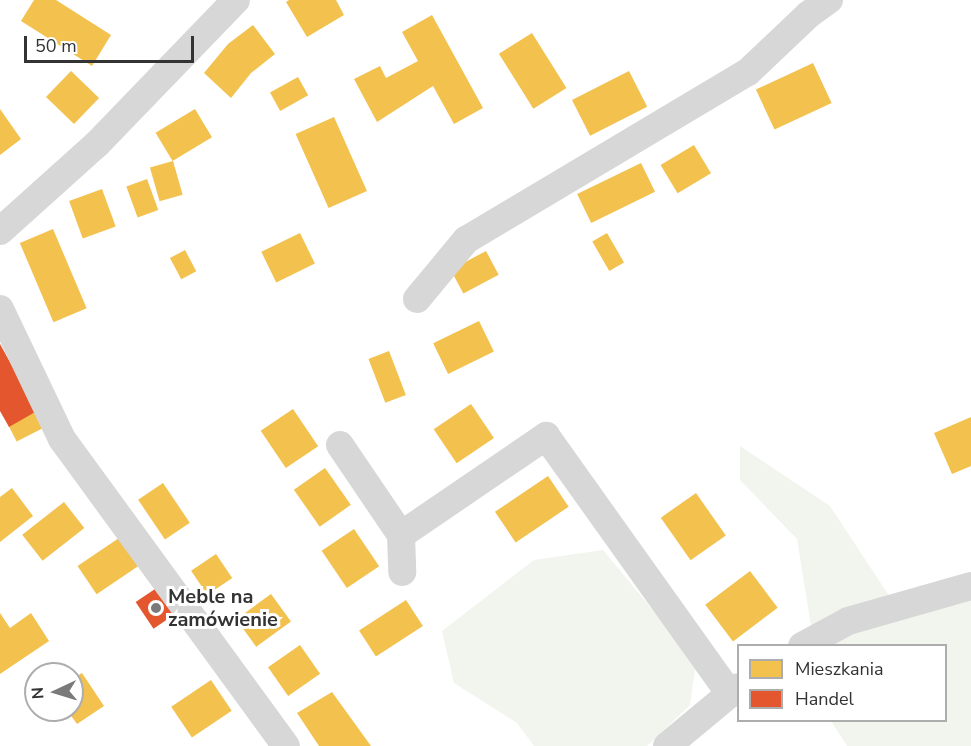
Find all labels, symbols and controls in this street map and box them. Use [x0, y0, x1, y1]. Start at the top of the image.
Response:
scale bar [27, 24, 196, 62]
text: 50 m [35, 34, 77, 58]
place label: Meble na zamówienie [168, 584, 278, 631]
marker: Meble na zamówienie [149, 601, 163, 615]
legend [737, 644, 947, 722]
text: Mieszkania [795, 657, 883, 681]
north arrow [24, 662, 84, 722]
text: N [27, 686, 49, 700]
text: Handel [795, 687, 854, 711]

